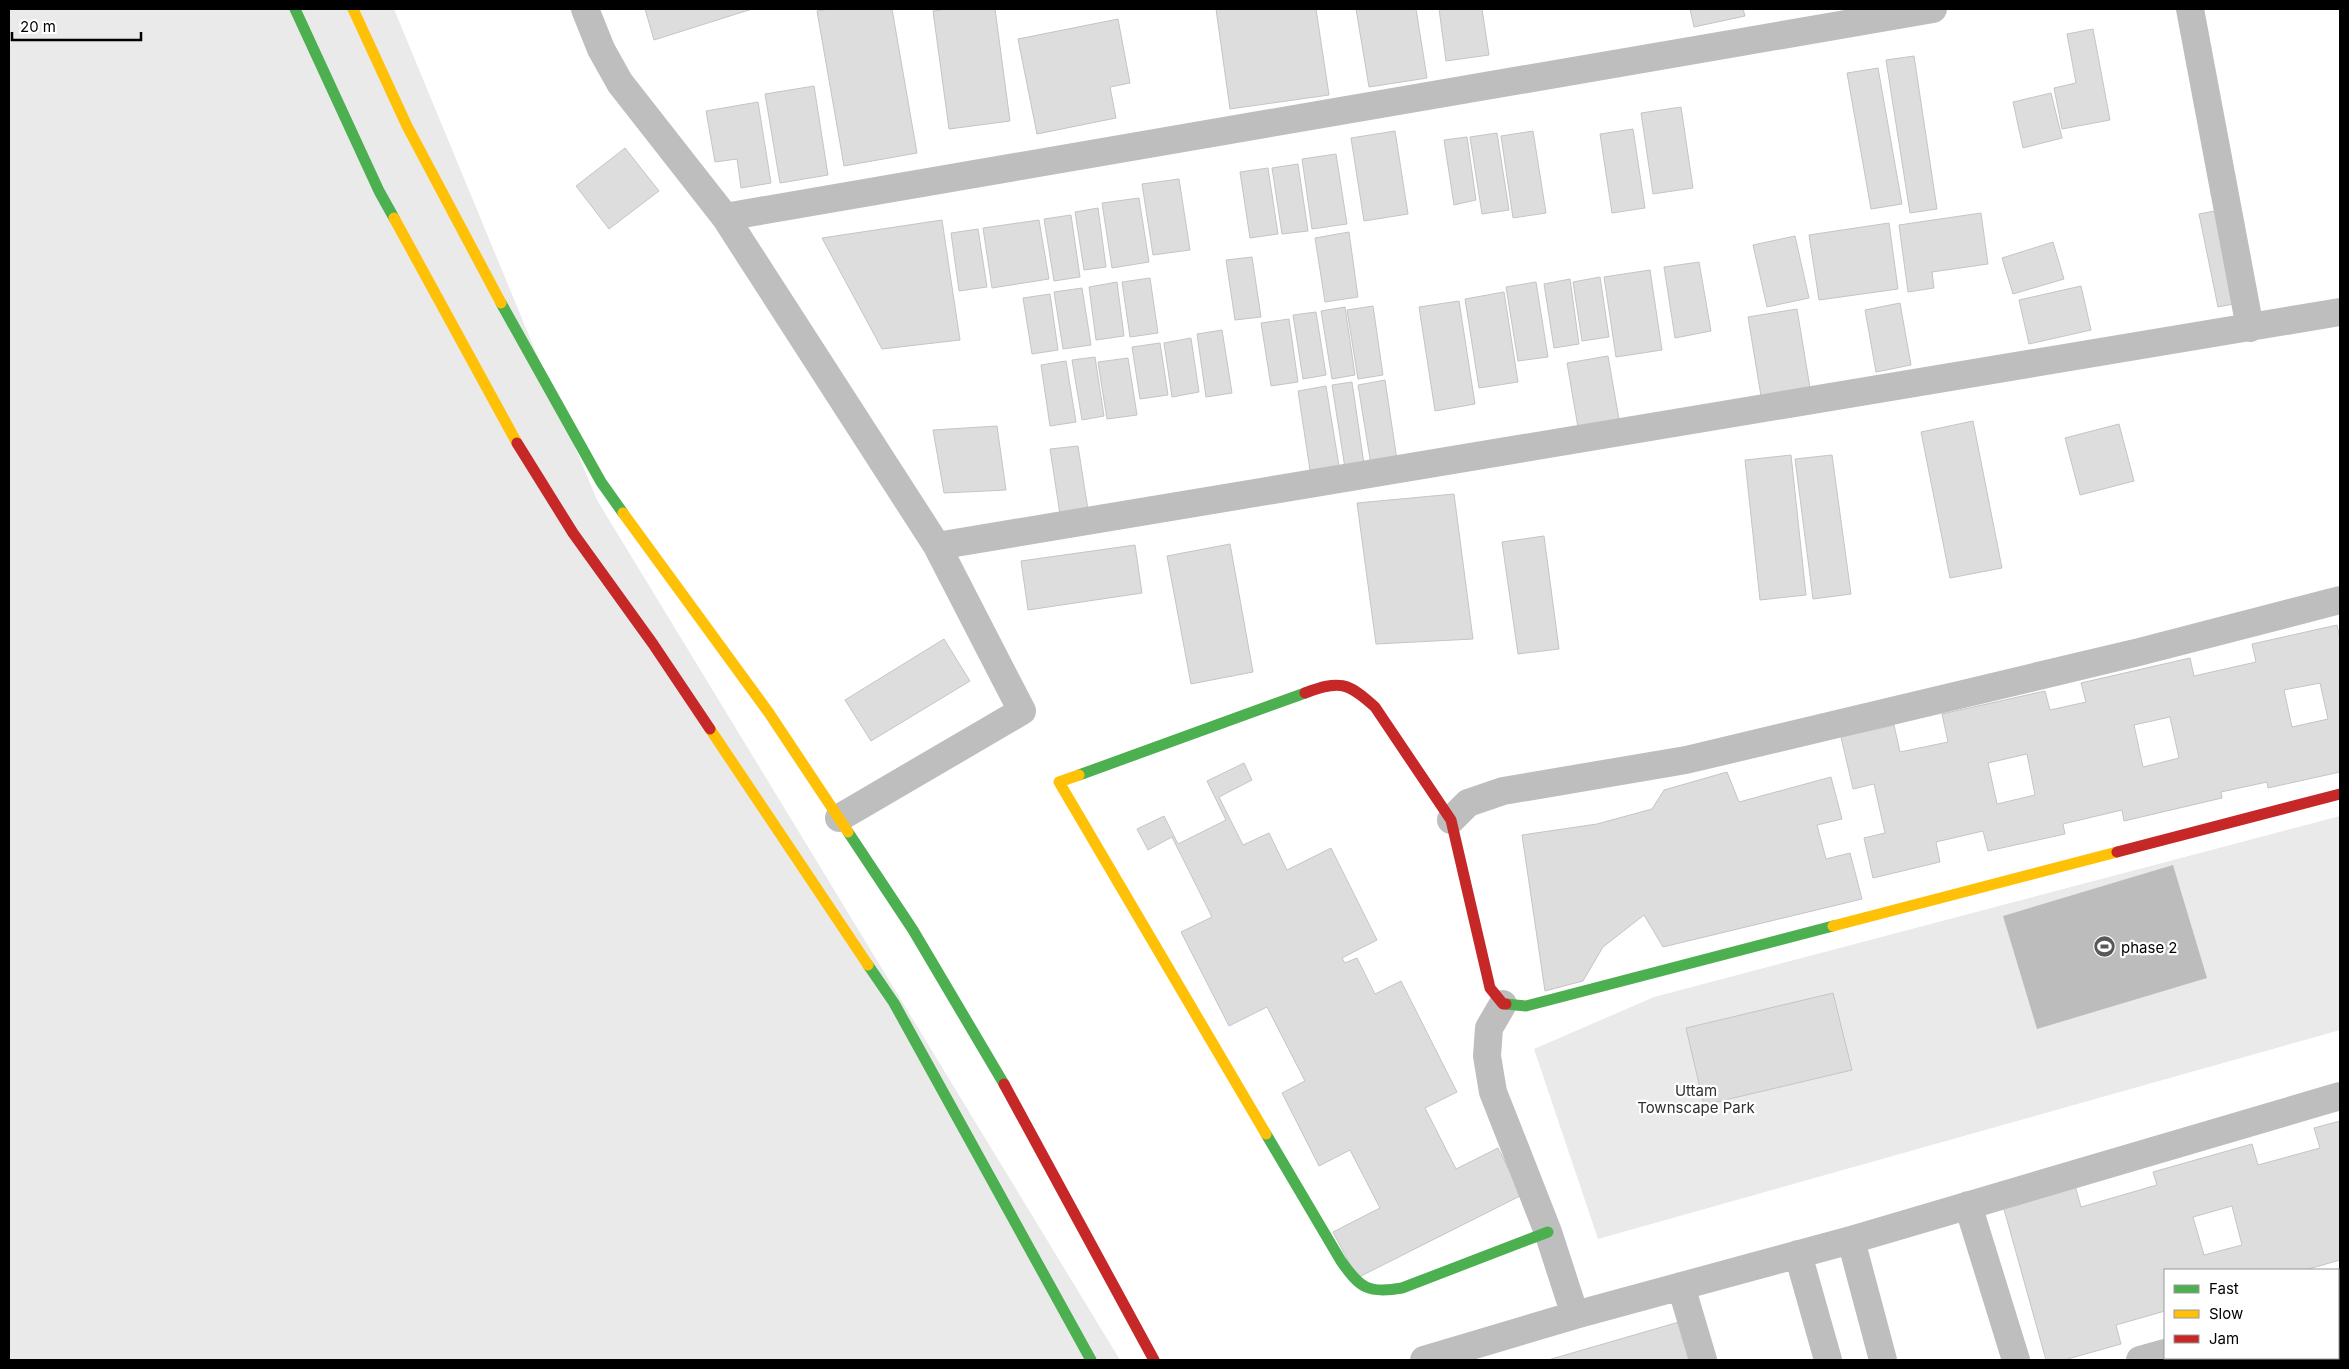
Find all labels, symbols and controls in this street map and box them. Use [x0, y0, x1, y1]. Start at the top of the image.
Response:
scale bar [12, 10, 141, 42]
text: 20 m [20, 17, 56, 36]
sports icon: phase 2 [2093, 935, 2117, 959]
place label: phase 2 [2121, 938, 2178, 957]
park label: Uttam Townscape Park [1637, 1081, 1756, 1117]
legend [2164, 1269, 2339, 1359]
text: Fast [2209, 1279, 2239, 1298]
text: Slow [2209, 1304, 2243, 1323]
text: Jam [2209, 1329, 2239, 1348]

